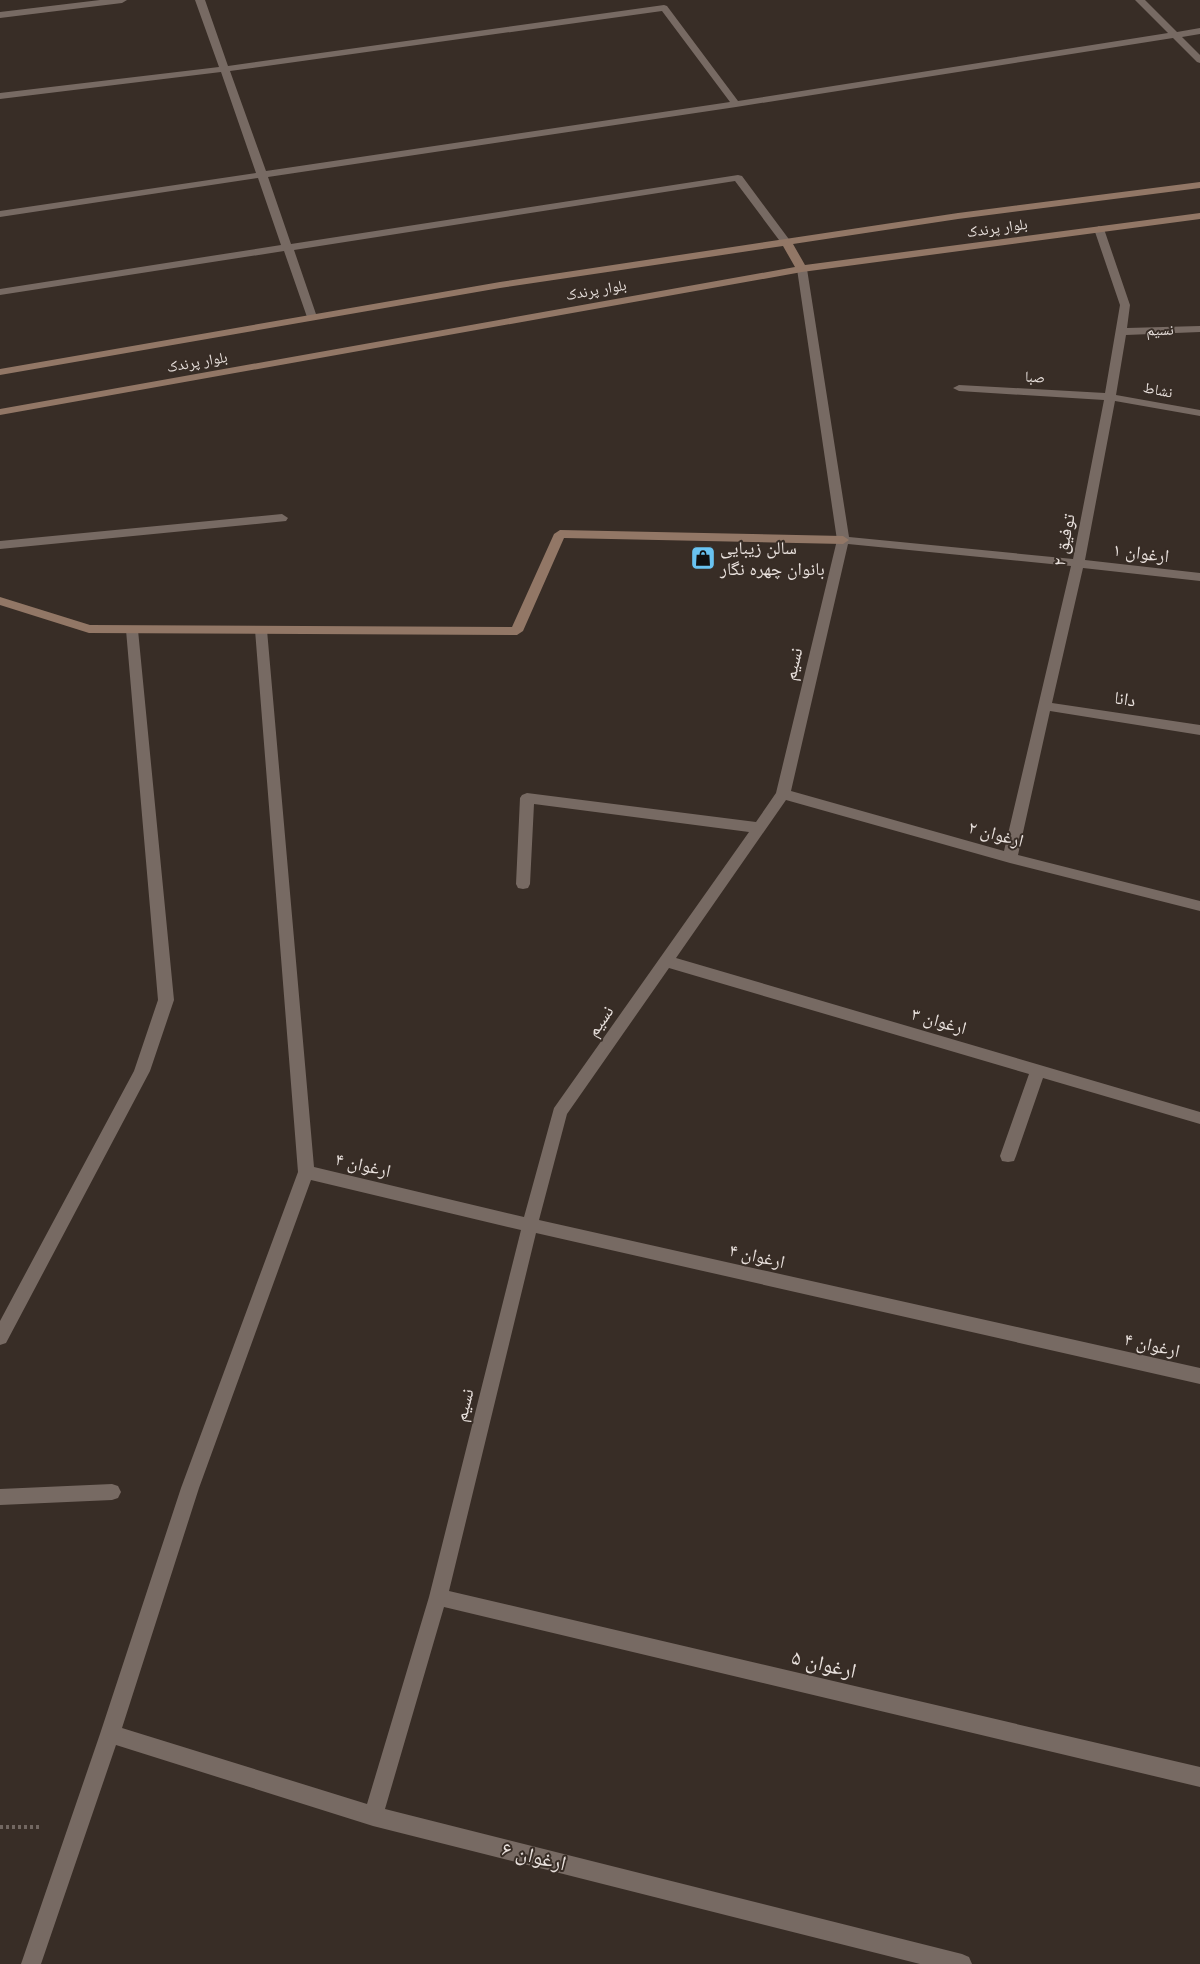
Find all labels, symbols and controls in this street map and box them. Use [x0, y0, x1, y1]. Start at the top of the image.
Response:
street label: بلوار پرندک [965, 213, 1029, 241]
street label: بلوار پرندک [564, 274, 628, 304]
street label: نسیم [1146, 319, 1174, 340]
street label: بلوار پرندک [165, 346, 229, 376]
street label: صبا [1025, 365, 1046, 387]
street label: نشاط [1142, 376, 1175, 402]
street label: توفیق ۲ [1046, 512, 1080, 568]
place label: سالن زیبایی بانوان چهره نگار [719, 535, 825, 580]
street label: ارغوان ۱ [1112, 537, 1171, 567]
shop icon: سالن زیبایی بانوان چهره نگار [690, 545, 716, 571]
street label: نسیم [777, 645, 808, 683]
street label: دانا [1113, 684, 1138, 712]
street label: ارغوان ۲ [966, 814, 1027, 852]
street label: نسیم [580, 1000, 619, 1041]
street label: ارغوان ۳ [909, 1001, 970, 1039]
street label: ارغوان ۴ [333, 1146, 393, 1182]
street label: ارغوان ۴ [727, 1237, 787, 1273]
street label: ارغوان ۴ [1122, 1326, 1182, 1362]
street label: نسیم [447, 1386, 480, 1424]
street label: ارغوان ۵ [789, 1642, 859, 1684]
street label: ارغوان ۶ [499, 1833, 570, 1877]

